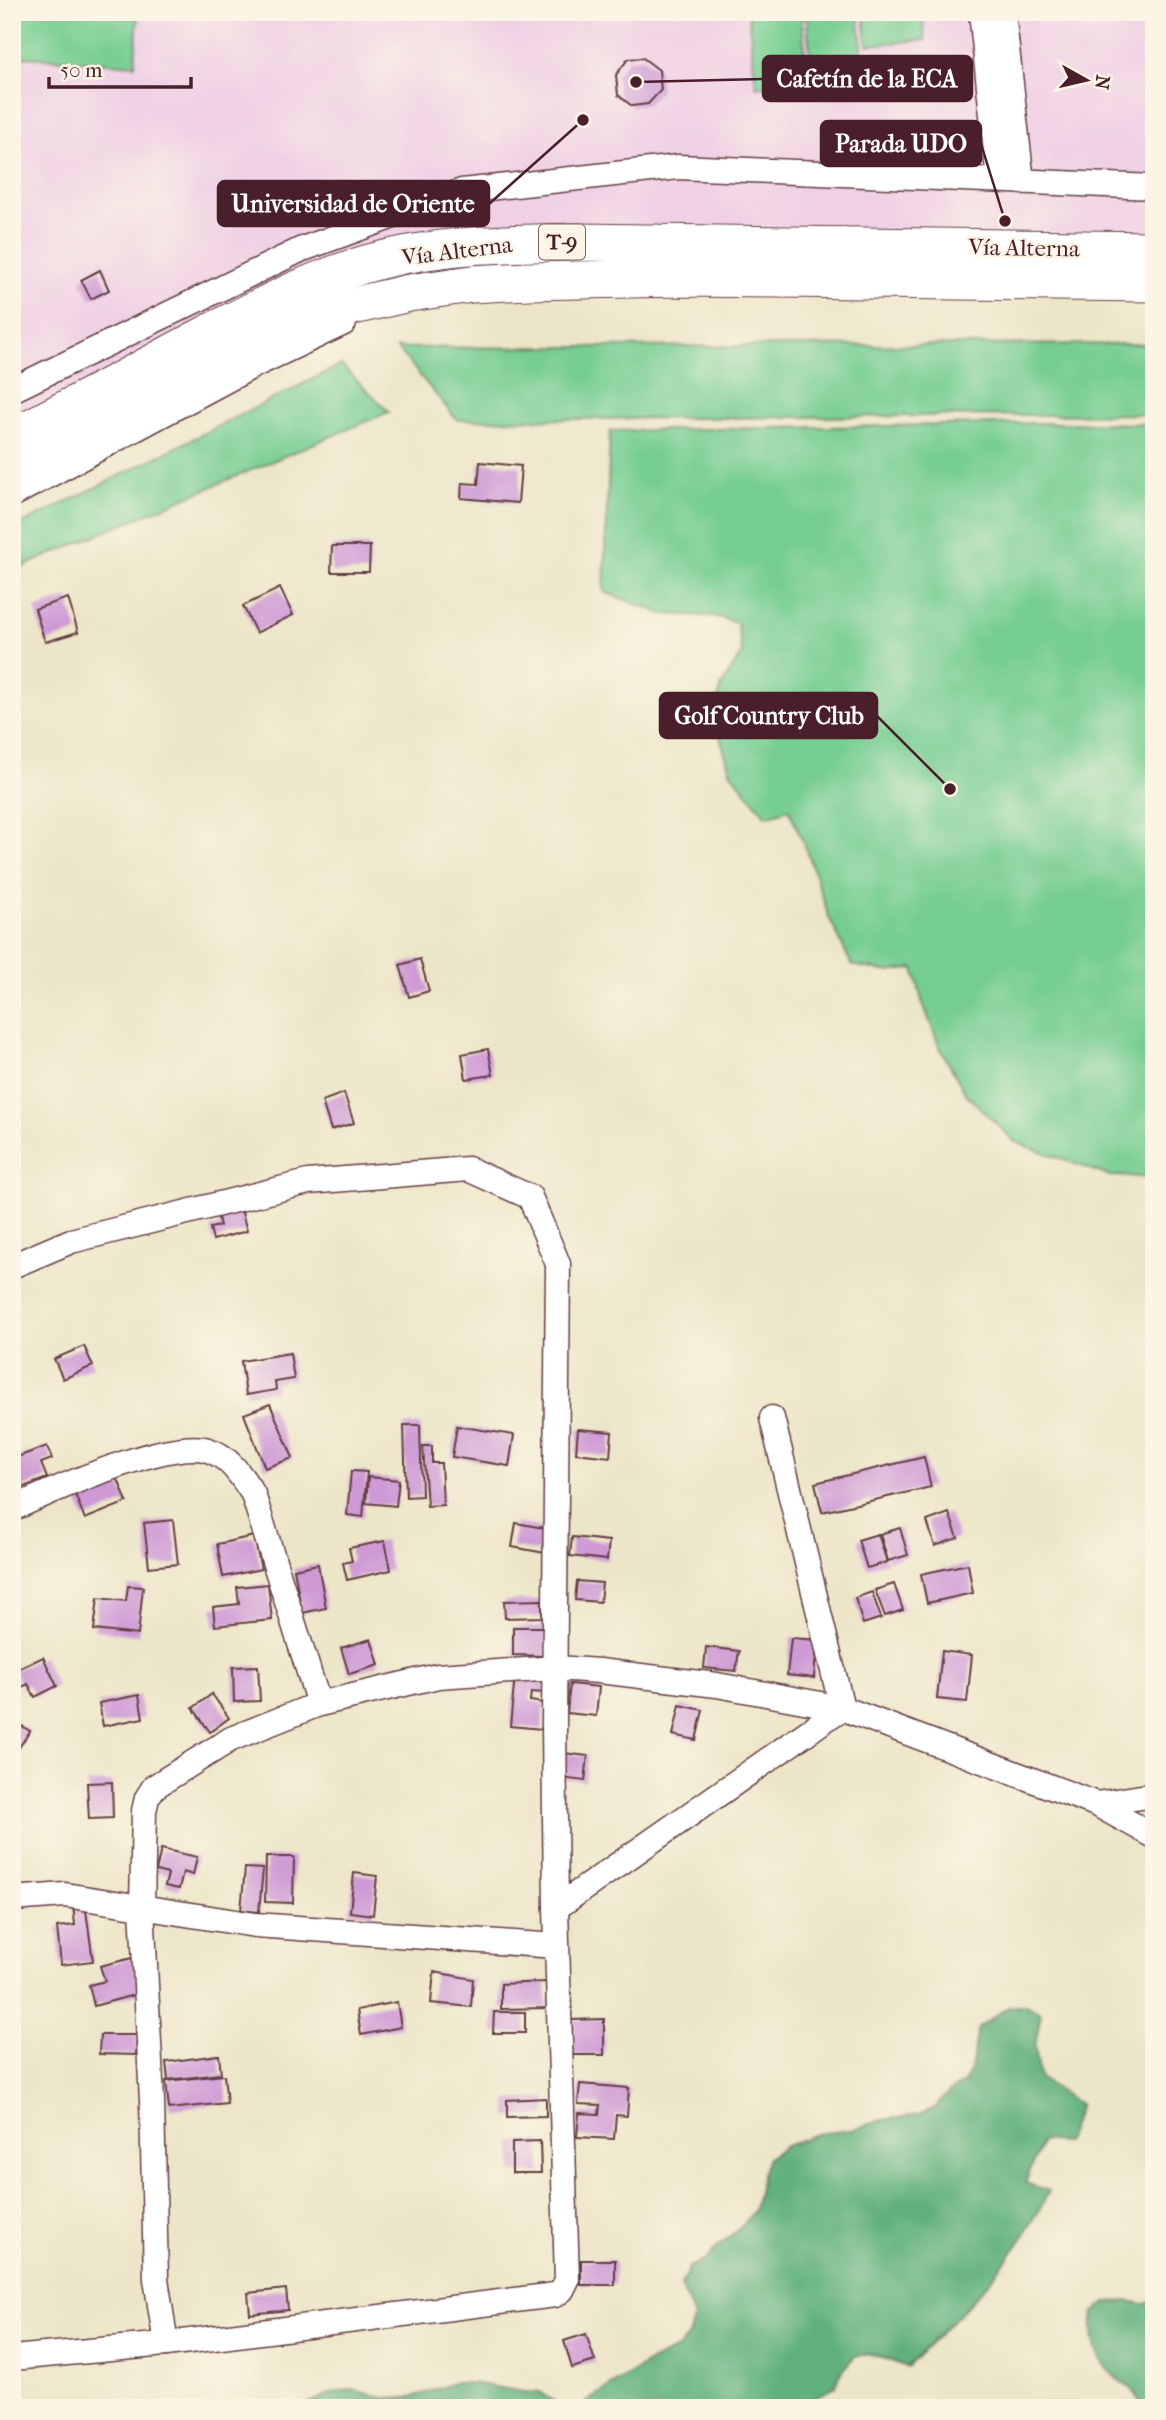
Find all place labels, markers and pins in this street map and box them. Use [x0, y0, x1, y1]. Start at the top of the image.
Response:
callout: Cafetín de la ECA [763, 56, 972, 101]
callout: Parada UDO [821, 121, 981, 166]
callout: Universidad de Oriente [218, 181, 489, 226]
callout: Golf Country Club [660, 693, 877, 738]

